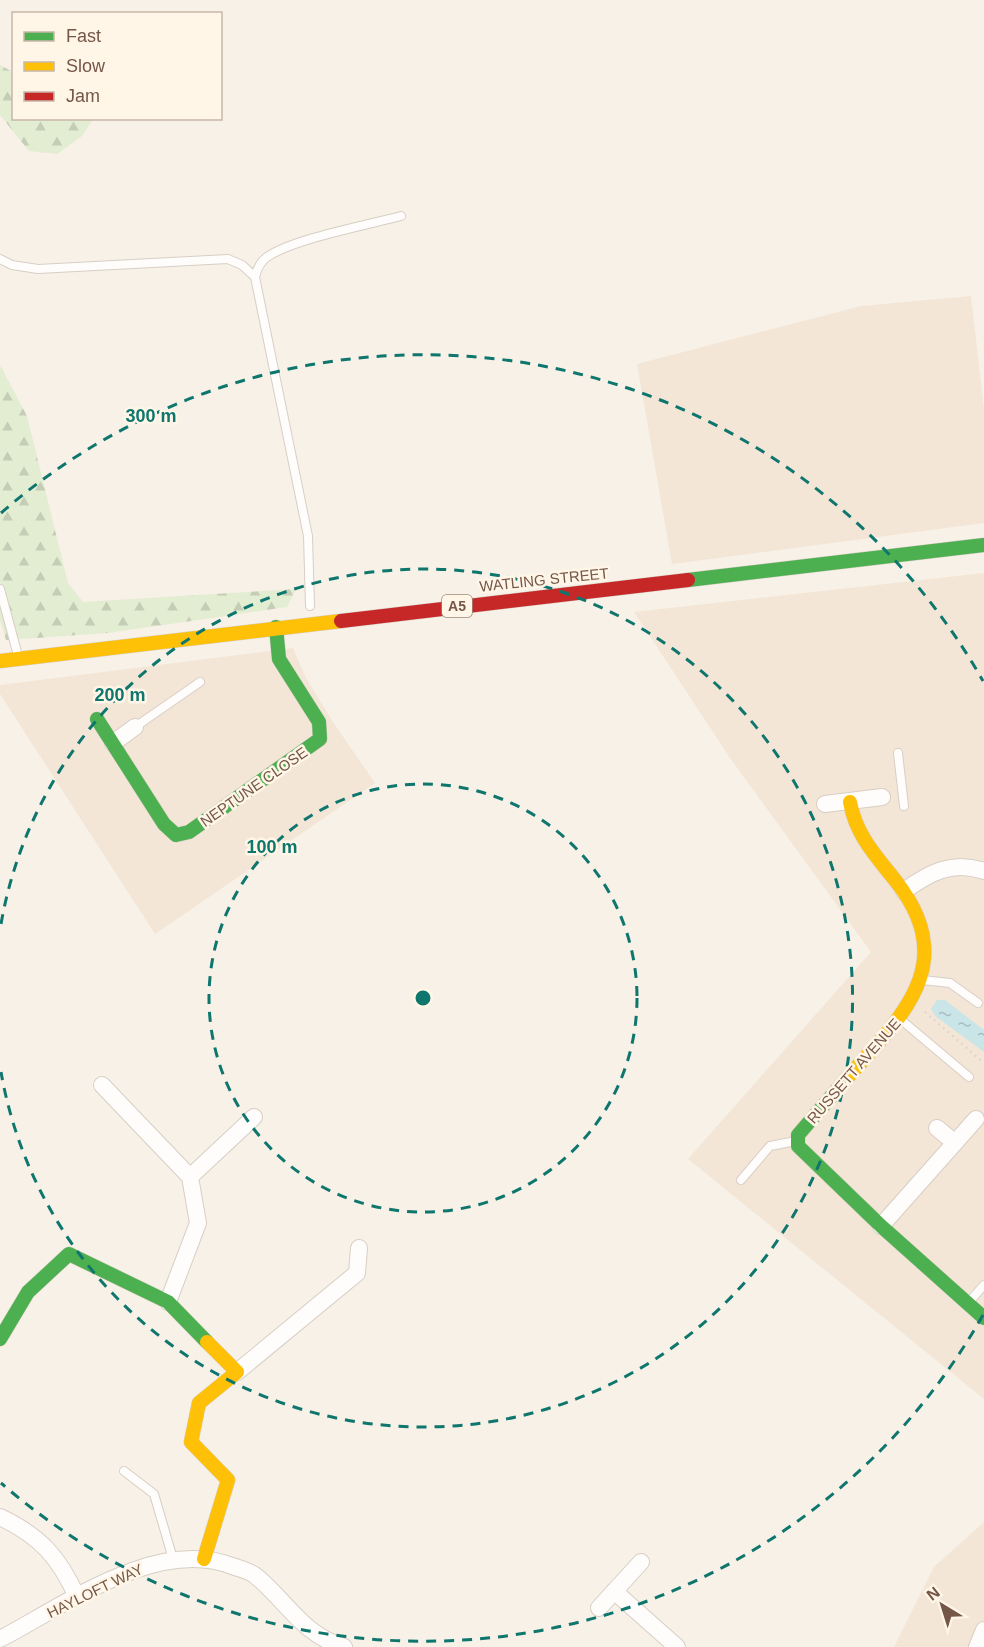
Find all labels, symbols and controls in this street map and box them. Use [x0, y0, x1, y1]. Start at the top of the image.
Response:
legend [12, 12, 222, 120]
text: Fast [66, 26, 101, 46]
text: Slow [66, 56, 106, 76]
text: Jam [66, 86, 100, 106]
text: 300 m [125, 406, 177, 426]
street label: WATLING STREET [478, 564, 609, 595]
road number: A5 [442, 595, 472, 617]
text: 200 m [94, 685, 146, 705]
street label: NEPTUNE CLOSE [197, 743, 310, 830]
text: 100 m [246, 837, 298, 857]
centre of rings [413, 988, 433, 1008]
street label: RUSSETT AVENUE [803, 1015, 904, 1127]
street label: HAYLOFT WAY [44, 1560, 145, 1621]
north arrow [912, 1575, 972, 1635]
text: N [923, 1583, 943, 1604]

